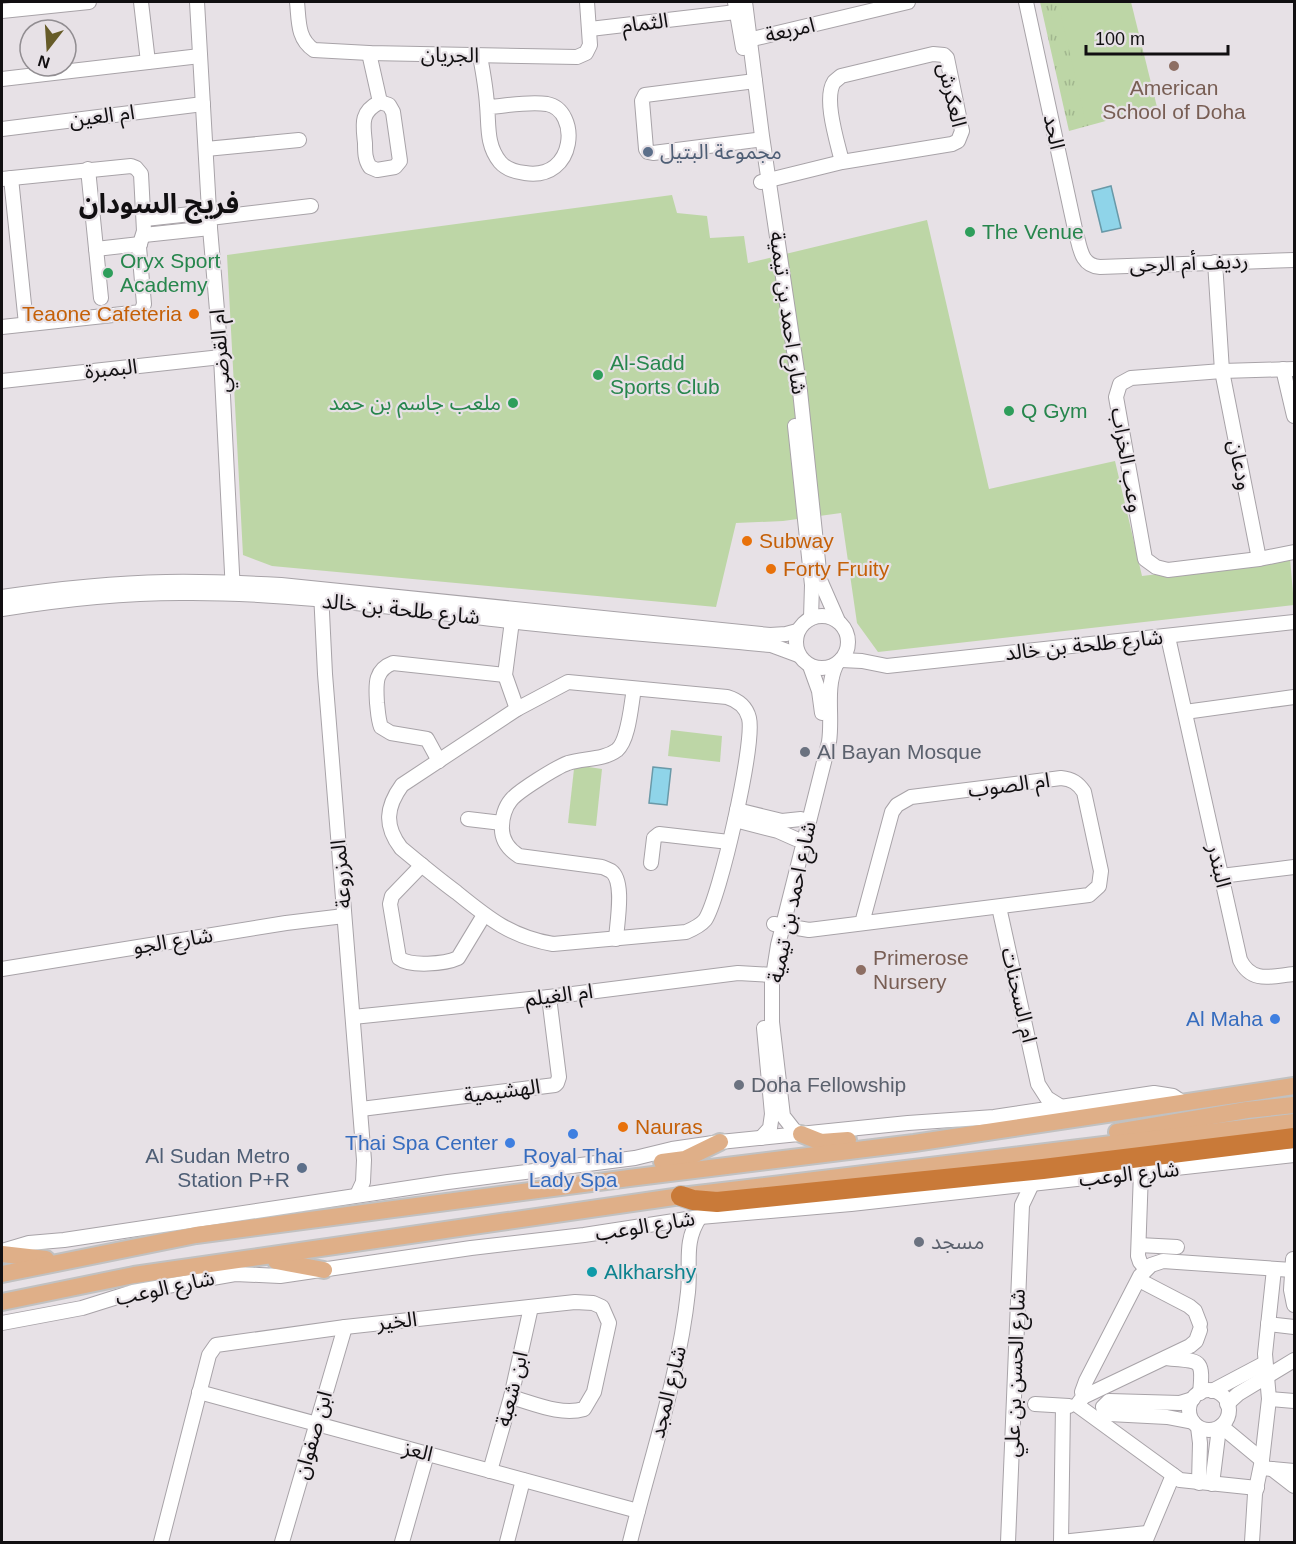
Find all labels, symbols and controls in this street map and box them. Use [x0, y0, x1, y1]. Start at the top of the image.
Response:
street label: الثمام [620, 8, 670, 42]
street label: امربعة [763, 13, 817, 47]
north arrow [18, 18, 78, 78]
scale bar [1086, 18, 1228, 56]
text: 100 m [1095, 29, 1145, 49]
street label: الجريان [421, 42, 479, 68]
text: N [36, 52, 52, 72]
marker: American School of Doha [1167, 59, 1181, 73]
street label: العكرش [933, 61, 971, 129]
place label: American School of Doha [1102, 76, 1246, 123]
street label: ام العين [68, 100, 136, 136]
street label: الحد [1040, 112, 1069, 151]
place label: مجموعة البتيل [660, 140, 782, 164]
marker: مجموعة البتيل [641, 145, 655, 159]
district label: فريج السودان [79, 189, 239, 224]
place label: The Venue [982, 220, 1084, 243]
marker: The Venue [963, 225, 977, 239]
street label: شارع احمد بن تيمية [762, 230, 811, 396]
street label: رديف أم الرحى [1129, 248, 1249, 281]
place label: Oryx Sport Academy [120, 249, 221, 296]
marker: Oryx Sport Academy [101, 266, 115, 280]
place label: Teaone Cafeteria [22, 302, 182, 325]
marker: Teaone Cafeteria [187, 307, 201, 321]
street label: ام القرضي [205, 308, 239, 394]
place label: Al-Sadd Sports Club [610, 351, 720, 398]
street label: البمبرة [83, 354, 139, 384]
marker: Al-Sadd Sports Club [591, 368, 605, 382]
place label: ملعب جاسم بن حمد [329, 391, 501, 418]
marker: ملعب جاسم بن حمد [506, 396, 520, 410]
place label: Q Gym [1021, 399, 1088, 422]
marker: Q Gym [1002, 404, 1016, 418]
street label: وعب الخراب [1106, 406, 1148, 514]
street label: ودعان [1223, 438, 1257, 492]
place label: Subway [759, 529, 834, 552]
marker: Subway [740, 534, 754, 548]
place label: Forty Fruity [783, 557, 890, 580]
marker: Forty Fruity [764, 562, 778, 576]
street label: شارع طلحة بن خالد [321, 589, 481, 632]
street label: شارع طلحة بن خالد [1004, 625, 1164, 668]
place label: Al Bayan Mosque [817, 740, 982, 763]
marker: Al Bayan Mosque [798, 745, 812, 759]
street label: ام الصوب [967, 768, 1052, 806]
street label: شارع احمد بن تيمية [763, 819, 824, 986]
street label: المزروعة [326, 839, 356, 909]
street label: البندر [1202, 841, 1236, 890]
street label: شارع الجو [131, 923, 215, 962]
street label: ام السحنات [993, 945, 1042, 1046]
place label: Primerose Nursery [873, 946, 969, 993]
marker: Primerose Nursery [854, 963, 868, 977]
street label: ام الغيلم [524, 979, 595, 1015]
place label: Al Maha [1186, 1007, 1263, 1030]
marker: Al Maha [1268, 1012, 1282, 1026]
place label: Doha Fellowship [751, 1073, 906, 1096]
street label: الهشيمية [462, 1074, 542, 1108]
marker: Doha Fellowship [732, 1078, 746, 1092]
place label: Nauras [635, 1115, 703, 1138]
marker: Nauras [616, 1120, 630, 1134]
marker: Royal Thai Lady Spa [566, 1127, 580, 1141]
place label: Thai Spa Center [345, 1131, 498, 1154]
marker: Thai Spa Center [503, 1136, 517, 1150]
place label: Al Sudan Metro Station P+R [145, 1144, 290, 1191]
place label: Royal Thai Lady Spa [523, 1144, 623, 1191]
street label: شارع الوعب [1078, 1157, 1181, 1194]
marker: Al Sudan Metro Station P+R [295, 1161, 309, 1175]
street label: شارع الوعب [593, 1206, 697, 1249]
place label: مسجد [931, 1230, 984, 1253]
marker: مسجد [912, 1235, 926, 1249]
place label: Alkharshy [604, 1260, 697, 1283]
marker: Alkharshy [585, 1265, 599, 1279]
street label: شارع الوعب [113, 1266, 217, 1313]
street label: شارع الحسن بن علي [1000, 1288, 1034, 1458]
street label: الخير [375, 1307, 418, 1335]
street label: شارع المجد [645, 1344, 694, 1441]
street label: ابن شعبة [491, 1349, 533, 1429]
street label: ابن صفوان [289, 1388, 337, 1482]
street label: العز [400, 1435, 435, 1466]

